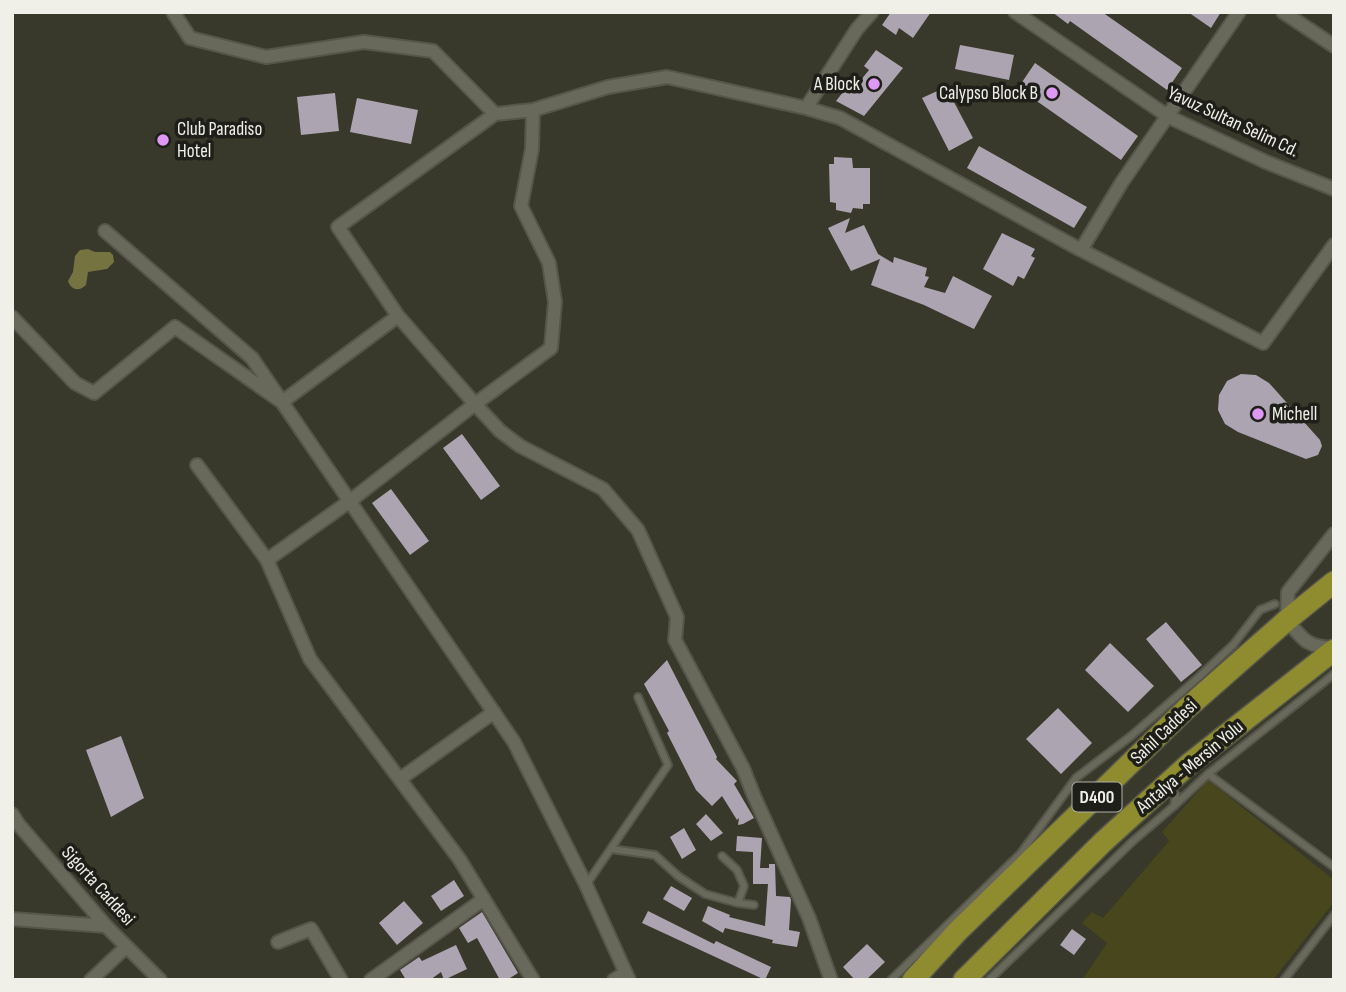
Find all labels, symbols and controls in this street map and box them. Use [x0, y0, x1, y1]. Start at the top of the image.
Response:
place label: A Block [813, 73, 861, 96]
marker: A Block [866, 76, 882, 92]
place label: Calypso Block B [939, 82, 1038, 105]
street label: Yavuz Sultan Selim Cd. [1164, 82, 1302, 162]
marker: Calypso Block B [1044, 85, 1060, 101]
place label: Club Paradiso Hotel [177, 118, 262, 163]
marker: Club Paradiso Hotel [155, 132, 171, 148]
place label: Michell [1272, 403, 1317, 426]
marker: Michell [1250, 406, 1266, 422]
street label: Sahil Caddesi [1126, 695, 1202, 769]
street label: Antalya - Mersin Yolu [1131, 716, 1248, 819]
road number: D400 [1072, 782, 1122, 812]
street label: Sigorta Caddesi [56, 842, 140, 930]

